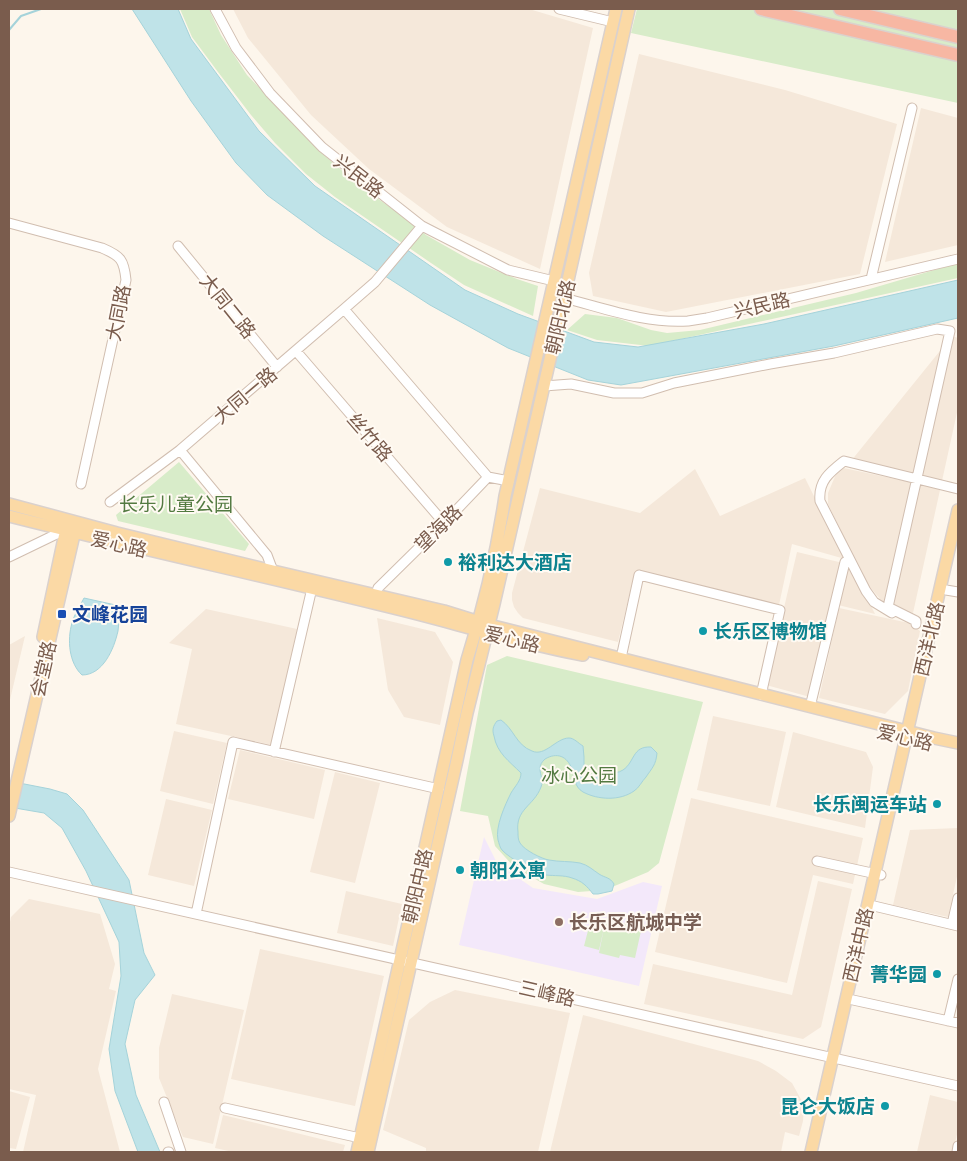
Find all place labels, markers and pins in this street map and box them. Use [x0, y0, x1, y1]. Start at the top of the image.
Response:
place label: 裕利达大酒店 [458, 550, 572, 574]
marker: 裕利达大酒店 [442, 556, 454, 568]
place label: 文峰花园 [72, 602, 148, 626]
marker: 文峰花园 [56, 608, 68, 620]
place label: 长乐区博物馆 [713, 619, 827, 643]
marker: 长乐区博物馆 [697, 625, 709, 637]
place label: 长乐闽运车站 [813, 792, 927, 816]
marker: 长乐闽运车站 [931, 798, 943, 810]
place label: 朝阳公寓 [470, 858, 546, 882]
marker: 朝阳公寓 [454, 864, 466, 876]
place label: 长乐区航城中学 [569, 910, 702, 934]
marker: 长乐区航城中学 [553, 916, 565, 928]
place label: 菁华园 [870, 962, 927, 986]
marker: 菁华园 [931, 968, 943, 980]
place label: 昆仑大饭店 [780, 1094, 875, 1118]
marker: 昆仑大饭店 [879, 1100, 891, 1112]

